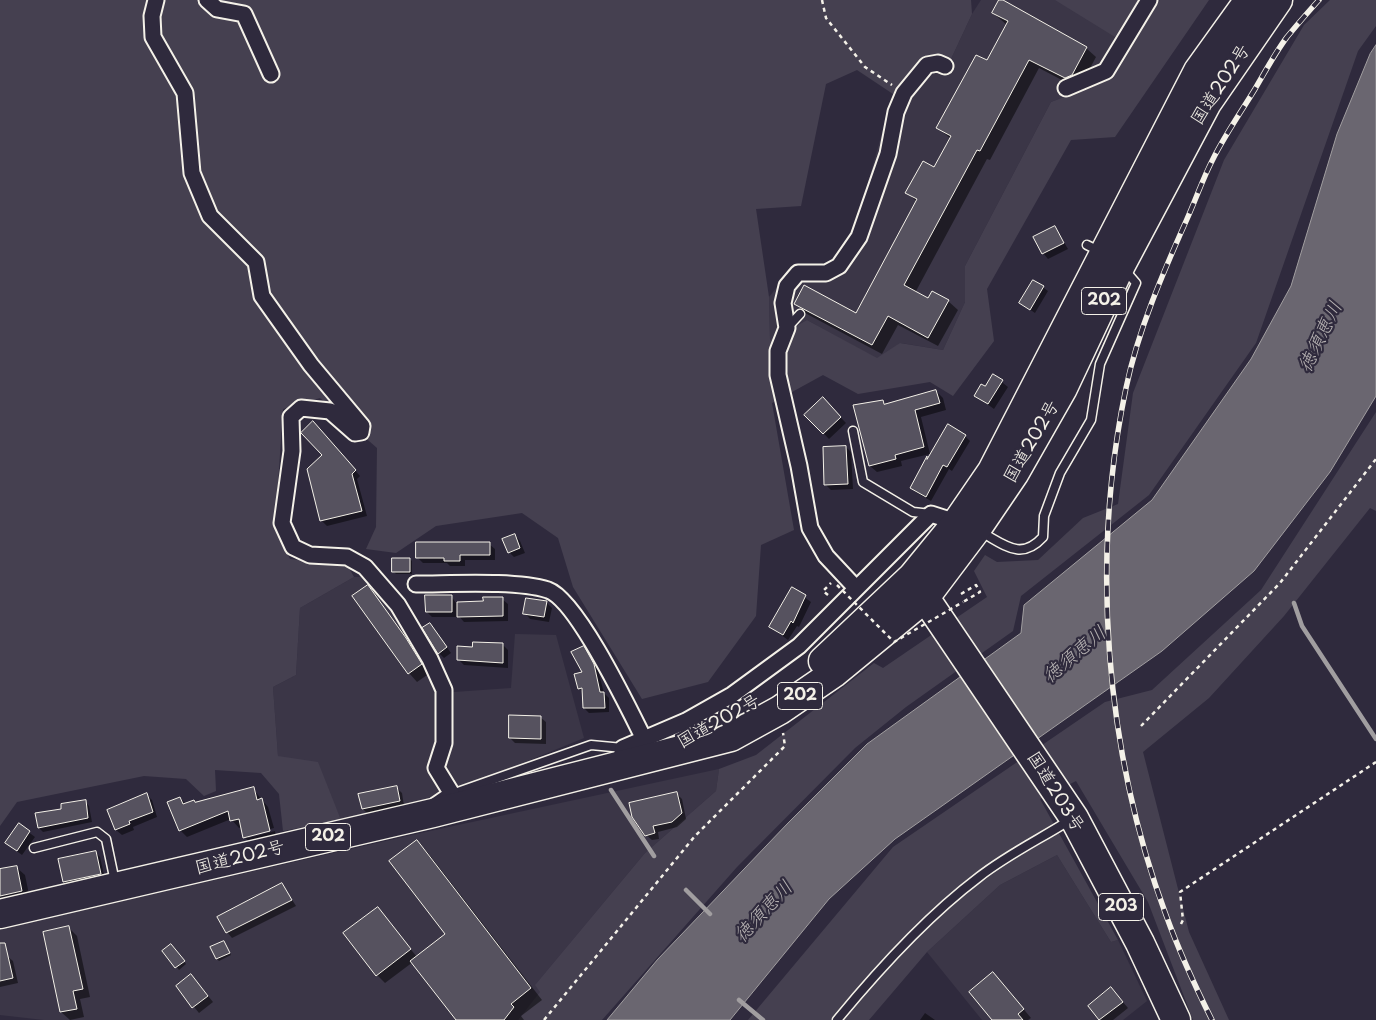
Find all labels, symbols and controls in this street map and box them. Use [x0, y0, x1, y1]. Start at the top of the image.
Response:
street label: 国道202号 [1187, 41, 1255, 129]
road number: 202 [1082, 288, 1126, 314]
water label: 徳須恵川 [1294, 298, 1348, 376]
street label: 国道202号 [1000, 397, 1064, 487]
water label: 徳須恵川 [1039, 622, 1111, 688]
road number: 202 [778, 682, 822, 709]
street label: 国道202号 [674, 690, 764, 754]
street label: 国道203号 [1022, 748, 1088, 836]
road number: 202 [306, 824, 350, 850]
street label: 国道202号 [193, 836, 287, 880]
water label: 徳須恵川 [730, 876, 798, 948]
road number: 203 [1098, 894, 1144, 920]

